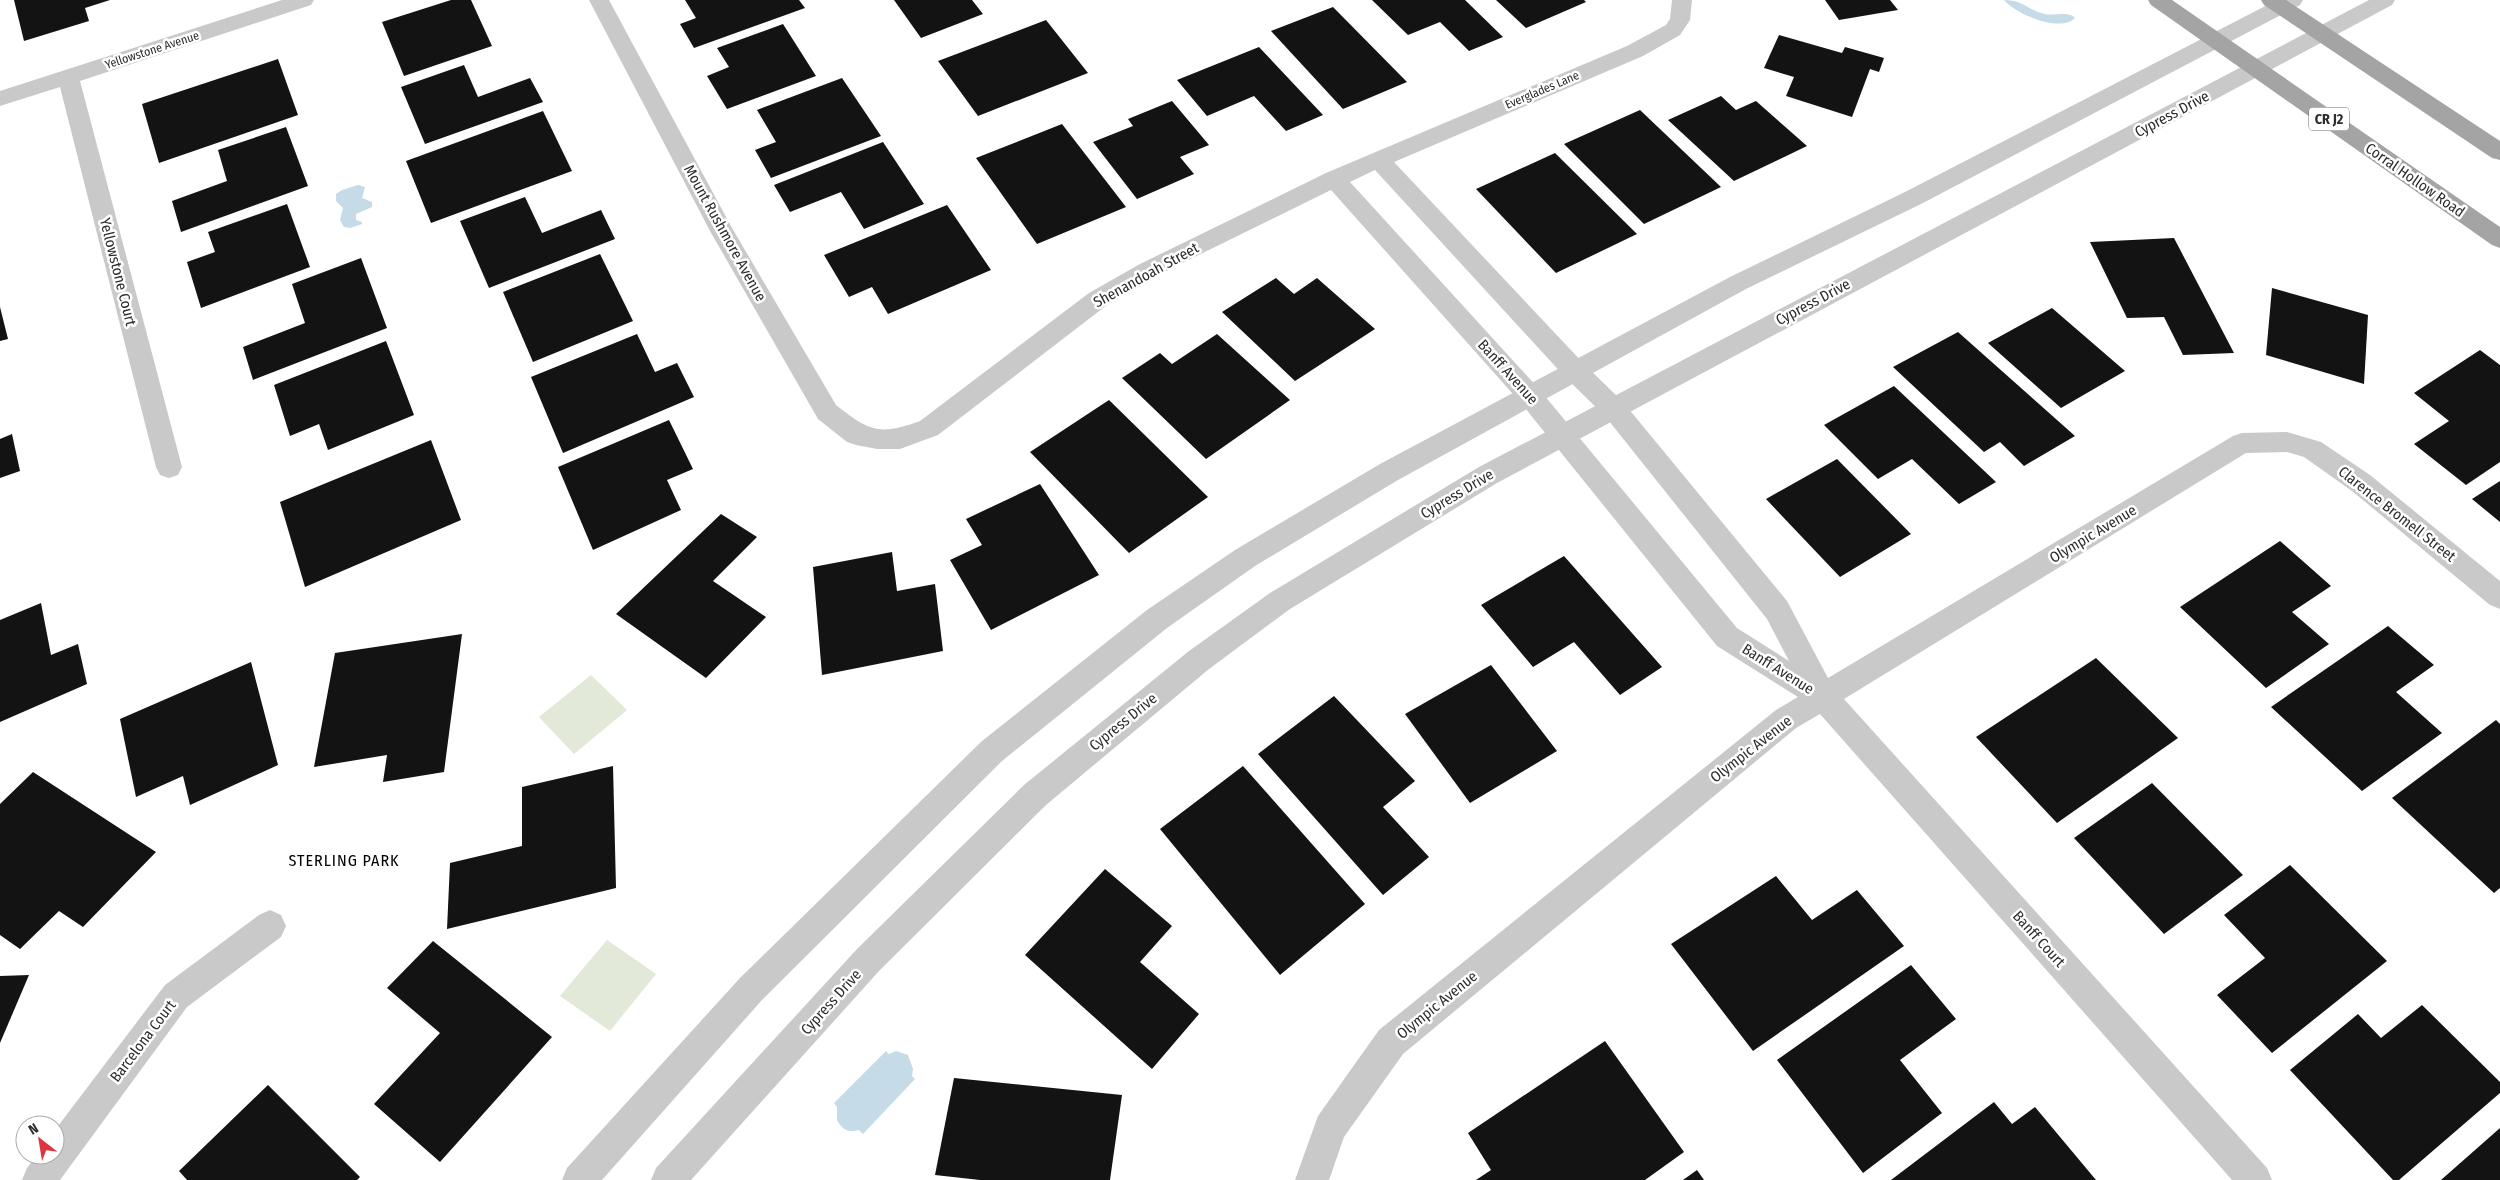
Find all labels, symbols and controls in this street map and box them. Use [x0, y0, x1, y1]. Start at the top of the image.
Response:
street label: Yellowstone Avenue [103, 28, 201, 72]
street label: Everglades Lane [1503, 68, 1581, 112]
street label: Cypress Drive [2132, 87, 2212, 141]
road number: CR J2 [2309, 108, 2349, 130]
street label: Corral Hollow Road [2362, 139, 2468, 221]
street label: Mount Rushmore Avenue [680, 162, 770, 304]
street label: Yellowstone Court [96, 216, 140, 328]
street label: Shenandoah Street [1090, 239, 1202, 311]
street label: Cypress Drive [1773, 275, 1853, 329]
street label: Banff Avenue [1474, 336, 1542, 408]
street label: Clarence Bromell Street [2335, 463, 2459, 566]
street label: Cypress Drive [1417, 465, 1497, 523]
street label: Olympic Avenue [2046, 501, 2140, 567]
street label: Banff Avenue [1739, 640, 1817, 698]
street label: Cypress Drive [1086, 689, 1160, 755]
street label: Olympic Avenue [1707, 712, 1795, 786]
district label: STERLING PARK [288, 851, 400, 870]
street label: Banff Court [2009, 907, 2069, 971]
street label: Cypress Drive [797, 966, 865, 1038]
street label: Olympic Avenue [1393, 967, 1481, 1043]
street label: Barcelona Court [106, 997, 180, 1085]
north arrow [15, 1115, 65, 1165]
text: N [26, 1120, 42, 1139]

